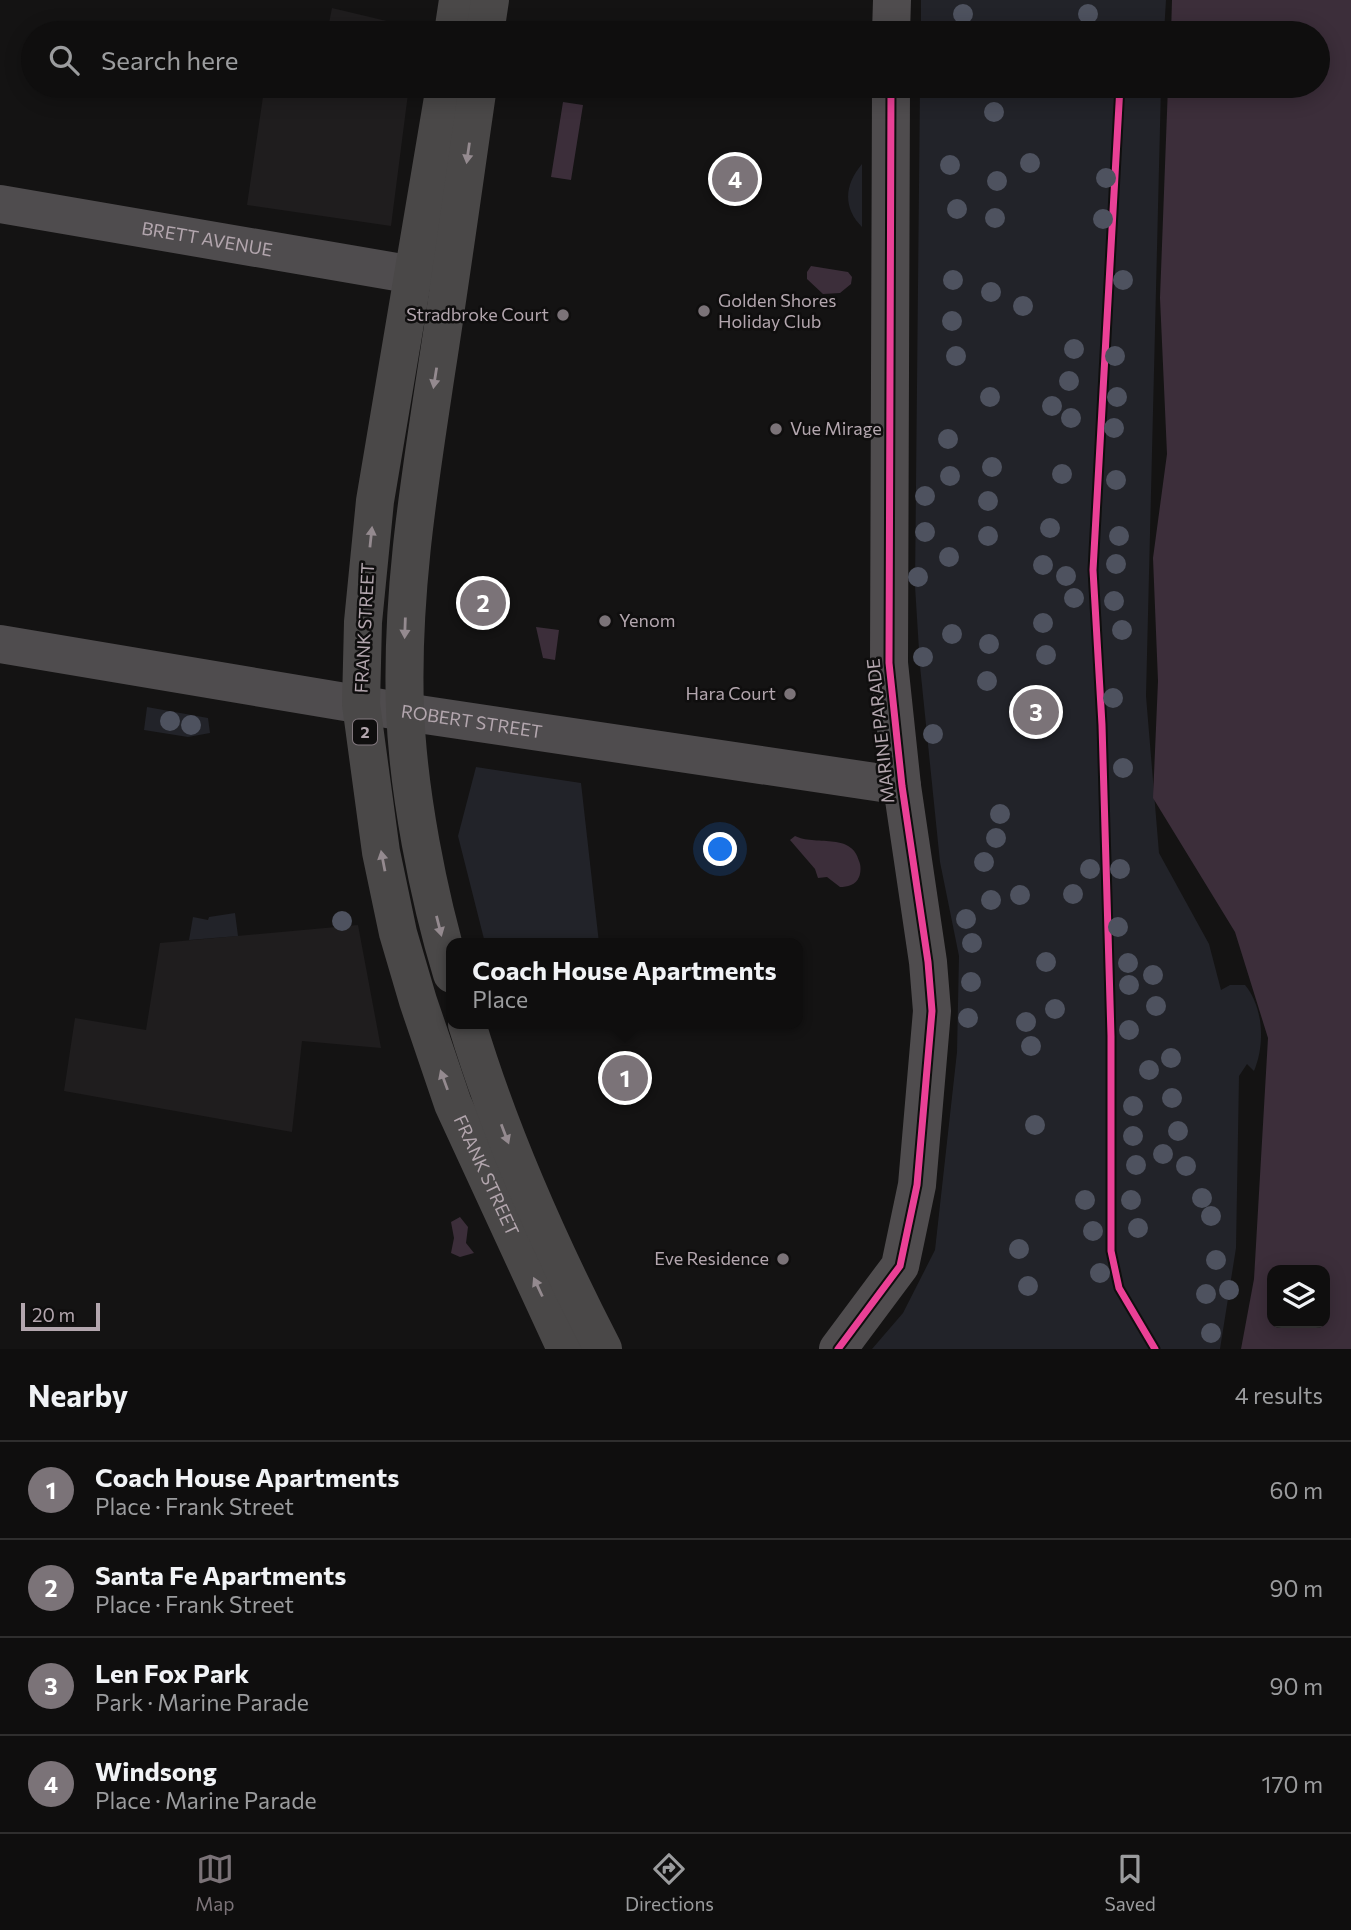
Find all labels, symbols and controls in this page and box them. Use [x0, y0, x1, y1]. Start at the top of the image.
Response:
search box [21, 21, 1330, 98]
icon: search [45, 41, 83, 79]
text: Search here [101, 44, 239, 75]
one-way arrow [462, 142, 473, 164]
pin: 4 [712, 153, 758, 205]
street label: BRETT AVENUE [140, 216, 274, 261]
place label: Golden Shores Holiday Club [718, 289, 836, 332]
place label: Stradbroke Court [406, 303, 549, 325]
marker: Golden Shores Holiday Club [696, 303, 712, 319]
marker: Stradbroke Court [555, 307, 571, 323]
one-way arrow [429, 367, 440, 389]
place label: Vue Mirage [790, 417, 882, 439]
marker: Vue Mirage [768, 421, 784, 437]
one-way arrow [365, 526, 376, 548]
street label: FRANK STREET [350, 562, 378, 694]
pin: 2 [460, 577, 506, 629]
place label: Yenom [619, 609, 675, 631]
marker: Yenom [597, 613, 613, 629]
one-way arrow [400, 618, 411, 640]
street label: MARINE PARADE [861, 658, 899, 805]
place label: Hara Court [686, 682, 776, 704]
marker: Hara Court [782, 686, 798, 702]
pin: 3 [1013, 686, 1059, 738]
street label: ROBERT STREET [400, 700, 544, 742]
road number: 2 [353, 720, 377, 744]
your location [703, 832, 737, 866]
one-way arrow [378, 850, 389, 872]
one-way arrow [434, 916, 445, 938]
popup [446, 938, 803, 1029]
text: Coach House Apartments [472, 954, 777, 985]
text: Place [472, 985, 528, 1013]
pin: 1 [602, 1052, 648, 1104]
one-way arrow [438, 1069, 449, 1090]
street label: FRANK STREET [450, 1111, 524, 1239]
one-way arrow [500, 1124, 511, 1145]
place label: Eve Residence [654, 1247, 769, 1269]
marker: Eve Residence [775, 1251, 791, 1267]
map controls [1267, 1265, 1330, 1328]
button: layers [1267, 1265, 1330, 1328]
one-way arrow [532, 1277, 544, 1297]
scale bar [21, 1300, 100, 1332]
text: 20 m [32, 1303, 75, 1326]
text: Nearby [28, 1376, 128, 1413]
text: 4 results [1235, 1381, 1323, 1409]
text: Coach House Apartments [95, 1461, 399, 1492]
text: 1 [46, 1476, 56, 1504]
text: 60 m [1270, 1476, 1323, 1504]
text: Place · Frank Street [95, 1492, 294, 1520]
text: Santa Fe Apartments [95, 1559, 346, 1590]
text: 2 [44, 1574, 58, 1602]
text: 90 m [1270, 1574, 1323, 1602]
text: Place · Frank Street [95, 1590, 294, 1618]
text: Len Fox Park [95, 1657, 249, 1688]
text: 3 [44, 1672, 58, 1700]
text: 90 m [1270, 1672, 1323, 1700]
text: Park · Marine Parade [95, 1688, 309, 1716]
text: Windsong [95, 1755, 217, 1786]
text: 4 [44, 1770, 58, 1798]
text: 170 m [1262, 1770, 1323, 1798]
text: Place · Marine Parade [95, 1786, 317, 1814]
tab: Map [195, 1850, 234, 1915]
tab: Directions [625, 1850, 714, 1915]
tab: Saved [1104, 1850, 1156, 1915]

